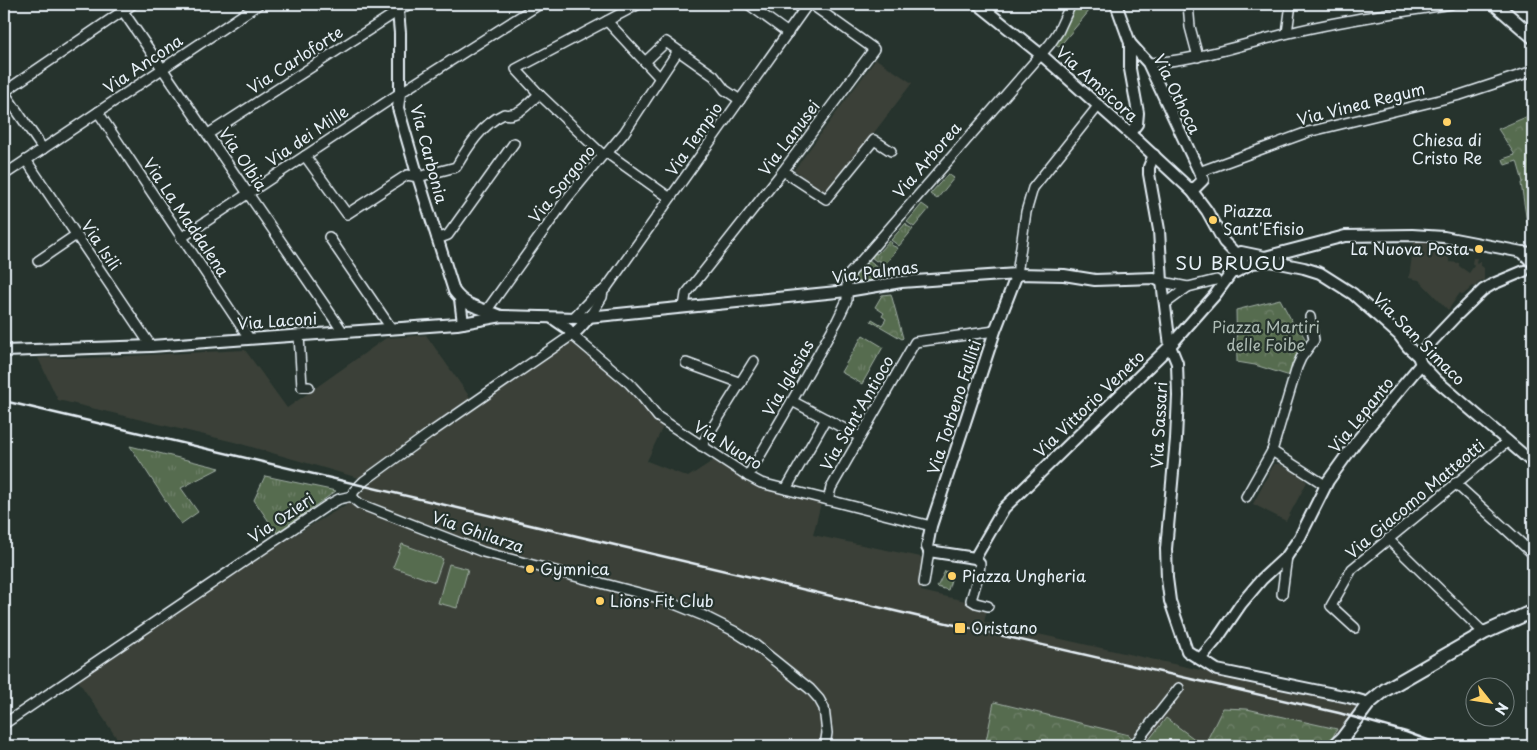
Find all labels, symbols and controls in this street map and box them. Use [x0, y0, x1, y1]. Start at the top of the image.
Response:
street label: Via Carloforte [242, 19, 347, 99]
street label: Via Ancona [98, 27, 188, 99]
street label: Via Amsicora [1051, 40, 1144, 127]
street label: Via Othoca [1148, 49, 1208, 138]
street label: Via Vinea Regum [1294, 76, 1427, 131]
street label: Via Lanusei [752, 94, 825, 180]
street label: Via Tempio [659, 96, 728, 180]
street label: Via dei Mille [260, 99, 353, 172]
street label: Via Carbonia [405, 102, 455, 206]
street label: Via Arborea [886, 116, 966, 203]
marker: Chiesa di Cristo Re [1441, 116, 1453, 128]
street label: Via Olbia [214, 122, 274, 195]
place label: Chiesa di Cristo Re [1412, 127, 1482, 169]
street label: Via Sorgono [522, 139, 600, 228]
street label: Via La Maddalena [138, 152, 236, 281]
place label: Piazza Sant'Efisio [1223, 198, 1304, 240]
street label: Via Isili [76, 214, 128, 275]
marker: Piazza Sant'Efisio [1207, 214, 1219, 226]
place label: La Nuova Posta [1350, 236, 1469, 260]
marker: La Nuova Posta [1473, 243, 1485, 255]
district label: SU BRUGU [1175, 248, 1287, 276]
street label: Via Palmas [831, 254, 919, 288]
street label: Via San Simaco [1368, 286, 1472, 390]
street label: Via Laconi [236, 305, 318, 335]
park label: Piazza Martiri delle Foibe [1212, 314, 1320, 356]
street label: Via Iglesias [756, 335, 819, 420]
street label: Via Torbeno Falliti [920, 336, 986, 477]
street label: Via Vittorio Veneto [1028, 344, 1149, 462]
street label: Via Sant'Antioco [813, 350, 899, 475]
street label: Via Lepanto [1322, 371, 1399, 458]
street label: Via Sassari [1144, 381, 1172, 469]
street label: Via Nuoro [689, 414, 768, 475]
street label: Via Giacomo Matteotti [1340, 433, 1489, 564]
street label: Via Ozieri [243, 486, 318, 548]
street label: Via Ghilarza [429, 504, 528, 558]
place label: Gymnica [540, 556, 609, 580]
marker: Gymnica [524, 563, 536, 575]
place label: Piazza Ungheria [962, 563, 1086, 587]
marker: Piazza Ungheria [946, 570, 958, 582]
place label: Lions Fit Club [610, 588, 714, 612]
marker: Lions Fit Club [594, 595, 606, 607]
place label: Oristano [971, 615, 1038, 639]
marker: Oristano [953, 621, 967, 635]
north arrow [1464, 678, 1514, 728]
text: N [1490, 699, 1514, 719]

